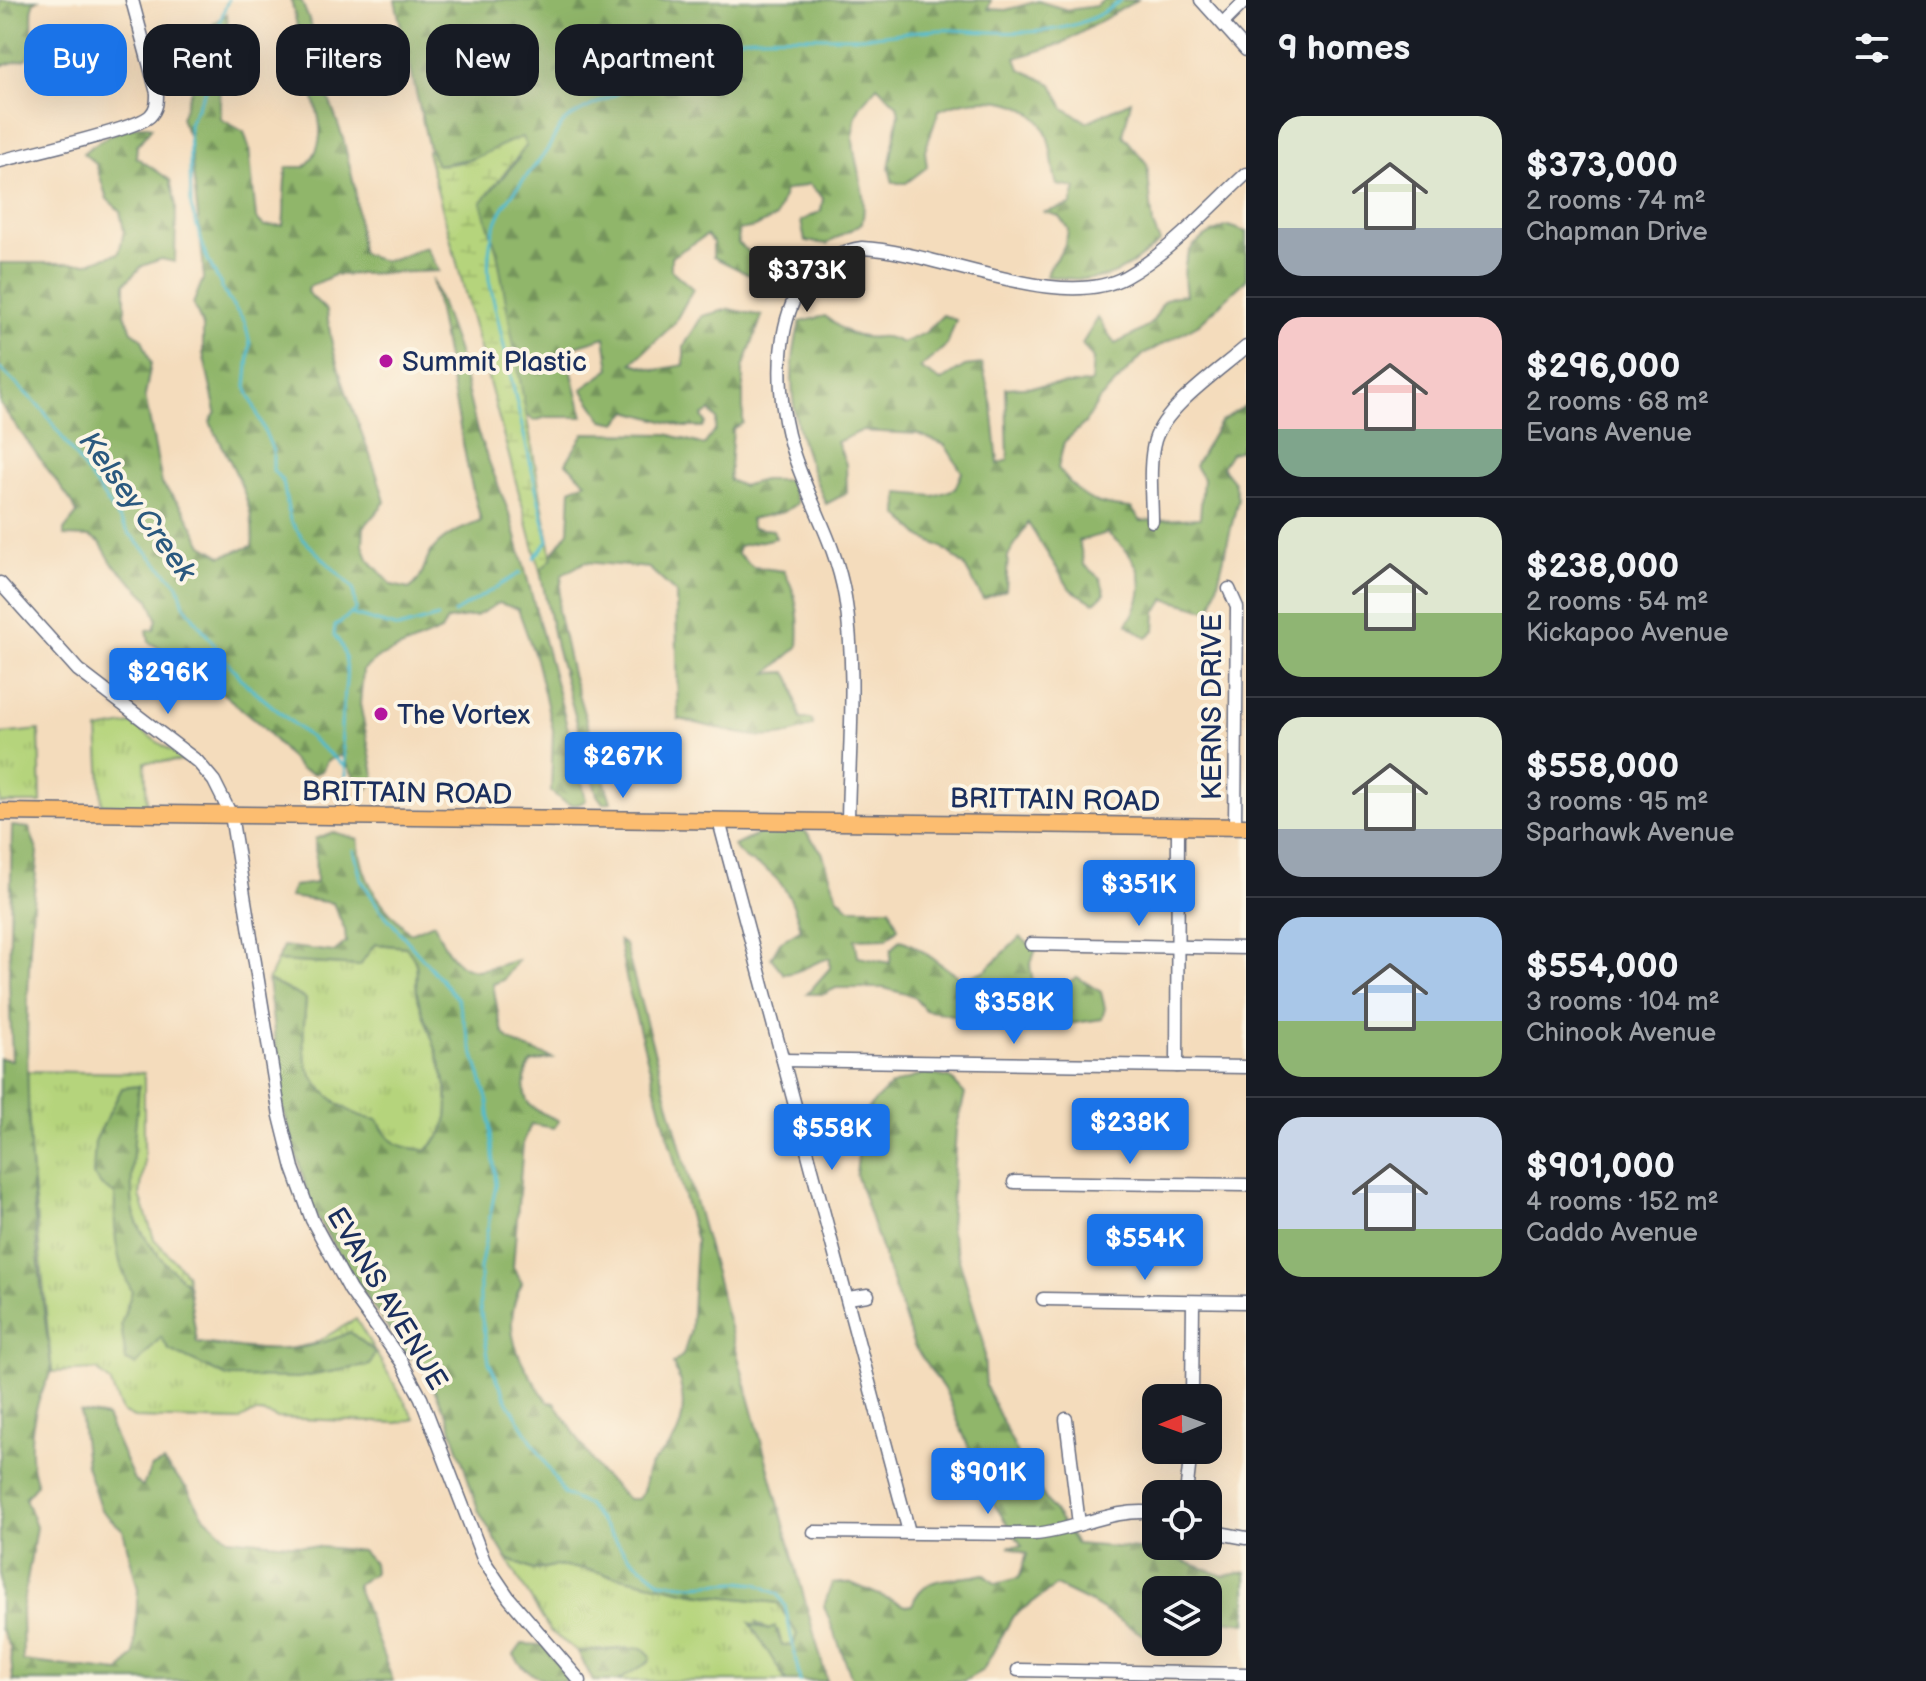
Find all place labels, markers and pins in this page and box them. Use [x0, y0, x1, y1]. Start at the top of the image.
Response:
pin: $373K [751, 246, 863, 314]
place label: Summit Plastic [402, 346, 587, 379]
marker: Summit Plastic [377, 352, 395, 370]
pin: $296K [112, 648, 224, 716]
place label: The Vortex [397, 699, 530, 732]
marker: The Vortex [372, 705, 390, 723]
pin: $267K [567, 732, 679, 800]
pin: $351K [1083, 860, 1195, 928]
pin: $358K [958, 978, 1070, 1046]
pin: $238K [1074, 1098, 1186, 1166]
pin: $558K [776, 1104, 888, 1172]
pin: $554K [1089, 1214, 1201, 1282]
pin: $901K [932, 1448, 1044, 1516]

